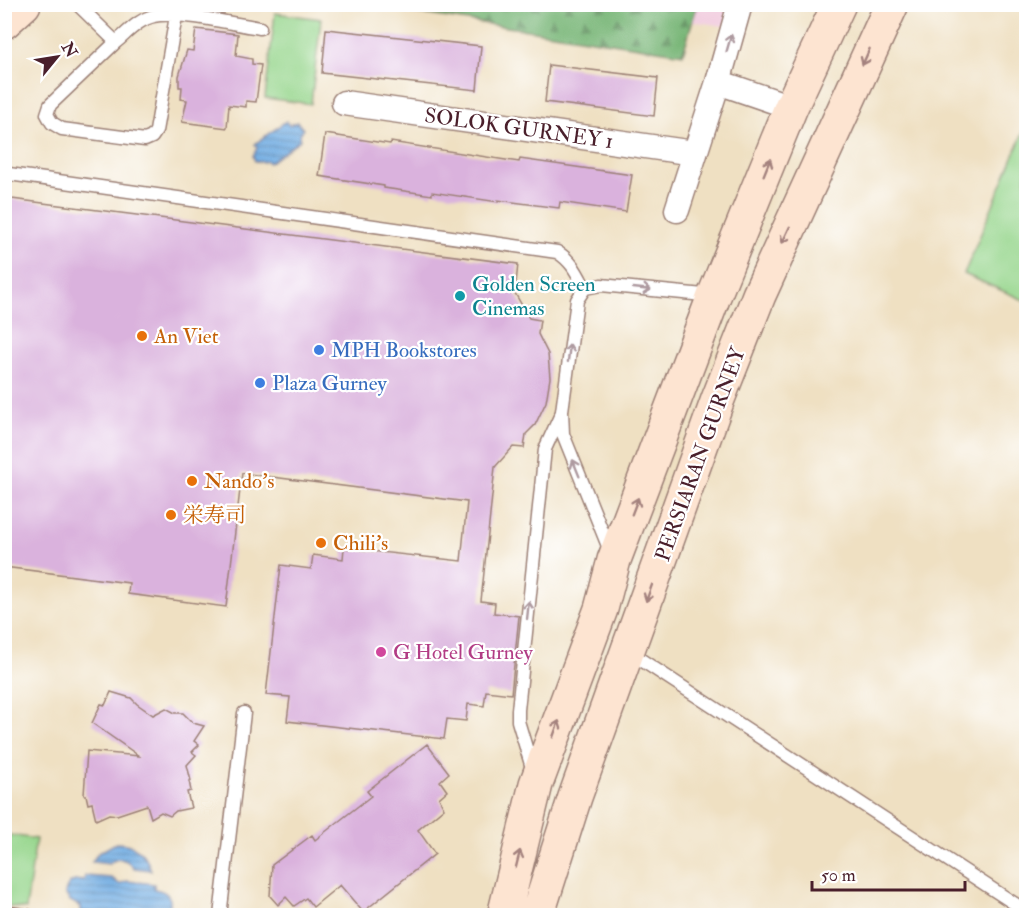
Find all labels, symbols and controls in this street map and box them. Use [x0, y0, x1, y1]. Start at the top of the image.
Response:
north arrow [27, 27, 87, 87]
one-way arrow [724, 34, 735, 53]
text: N [56, 38, 82, 62]
one-way arrow [860, 48, 872, 66]
street label: SOLOK GURNEY 1 [423, 102, 615, 155]
one-way arrow [762, 159, 773, 177]
one-way arrow [780, 225, 792, 243]
place label: Golden Screen Cinemas [472, 271, 596, 322]
one-way arrow [632, 284, 652, 295]
marker: Golden Screen Cinemas [453, 289, 467, 303]
place label: An Viet [153, 323, 219, 350]
marker: An Viet [135, 329, 149, 343]
place label: MPH Bookstores [331, 337, 477, 364]
marker: MPH Bookstores [312, 343, 326, 357]
street label: PERSIARAN GURNEY [649, 343, 752, 565]
one-way arrow [564, 344, 575, 364]
place label: Plaza Gurney [272, 370, 387, 397]
marker: Plaza Gurney [253, 376, 267, 390]
one-way arrow [570, 459, 581, 477]
place label: Nando's [204, 468, 274, 495]
marker: Nando's [185, 474, 199, 488]
one-way arrow [630, 497, 641, 515]
place label: 栄寿司 [183, 502, 246, 529]
marker: 栄寿司 [164, 508, 178, 522]
place label: Chili's [333, 530, 388, 557]
marker: Chili's [314, 536, 328, 550]
one-way arrow [642, 583, 653, 602]
one-way arrow [523, 600, 534, 620]
place label: G Hotel Gurney [393, 639, 533, 666]
marker: G Hotel Gurney [374, 645, 388, 659]
one-way arrow [552, 720, 563, 739]
one-way arrow [512, 850, 524, 869]
scale bar [812, 854, 965, 892]
text: 50 m [821, 864, 856, 887]

